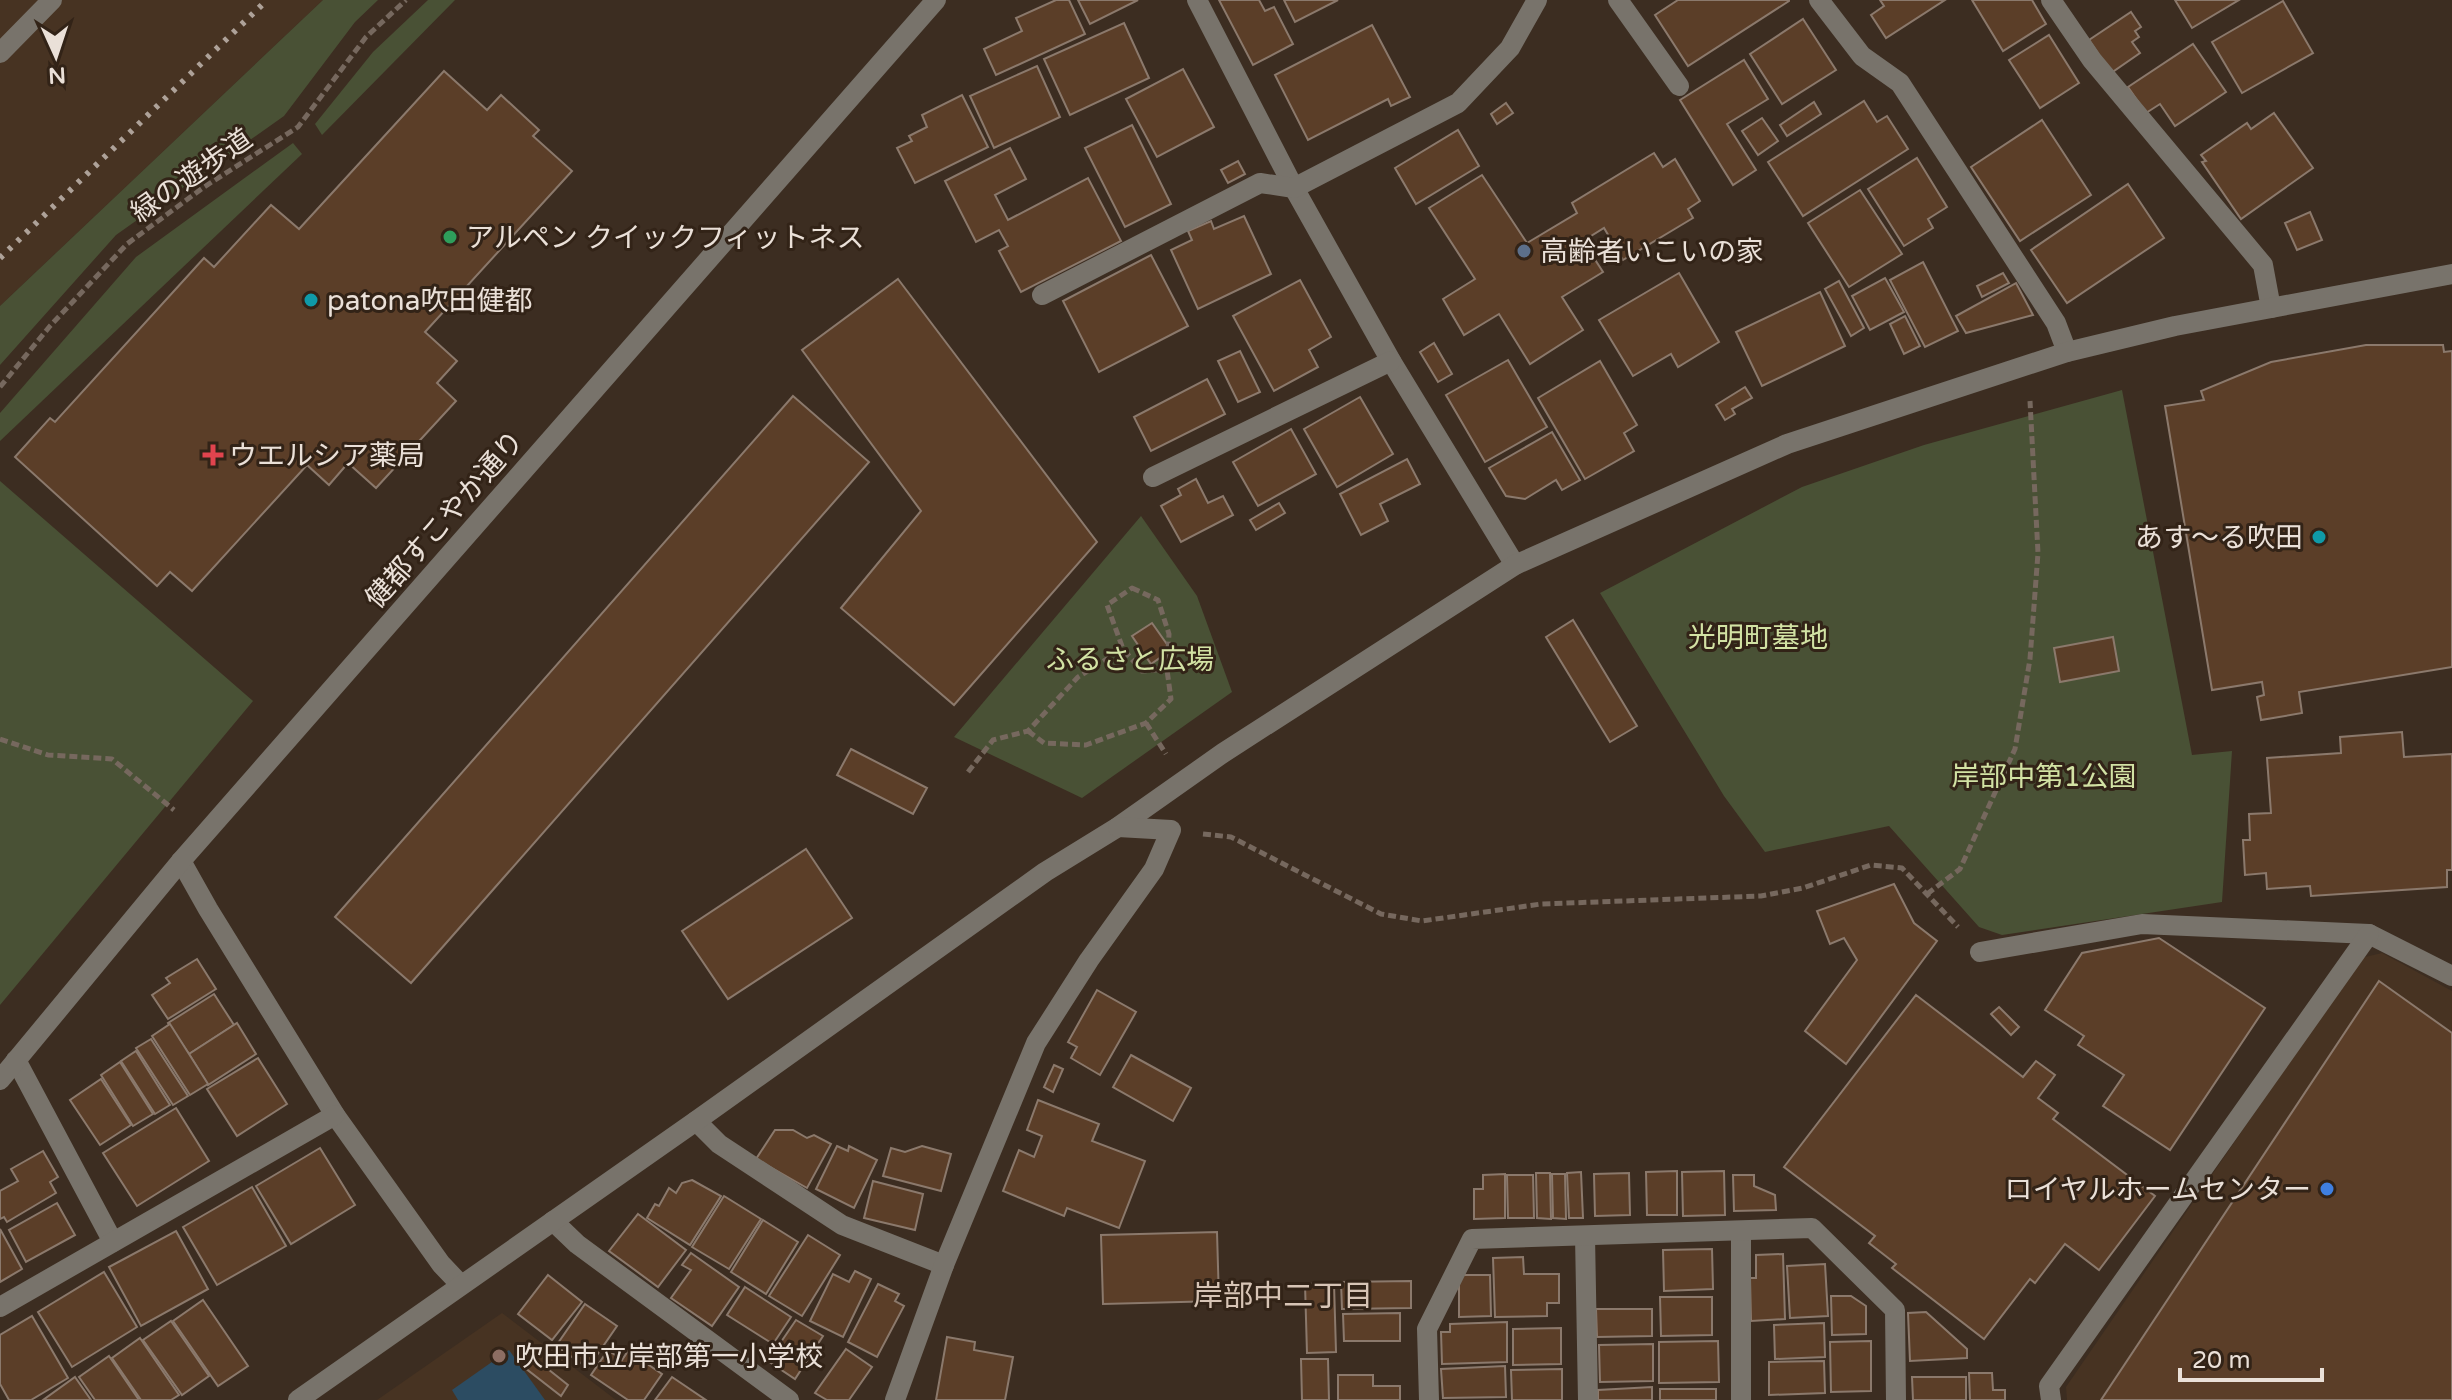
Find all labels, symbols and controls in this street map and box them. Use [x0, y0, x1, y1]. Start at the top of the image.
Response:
north arrow [16, 16, 96, 96]
text: N [47, 62, 66, 88]
street label: 緑の遊歩道 [124, 122, 259, 230]
place label: アルペン クイックフィットネス [466, 221, 864, 255]
marker: アルペン クイックフィットネス [441, 228, 459, 246]
place label: 高齢者いこいの家 [1540, 235, 1764, 269]
marker: 高齢者いこいの家 [1515, 242, 1533, 260]
place label: patona吹田健都 [327, 284, 532, 318]
marker: patona吹田健都 [302, 291, 320, 309]
street label: 健都すこやか通り [358, 424, 531, 615]
place label: ウエルシア薬局 [229, 439, 425, 473]
marker: ウエルシア薬局 [204, 446, 222, 464]
place label: あす～る吹田 [2135, 521, 2303, 555]
marker: あす～る吹田 [2310, 528, 2328, 546]
park label: 光明町墓地 [1688, 621, 1828, 655]
park label: ふるさと広場 [1046, 643, 1214, 677]
park label: 岸部中第1公園 [1951, 760, 2137, 794]
place label: ロイヤルホームセンター [2005, 1173, 2311, 1207]
marker: ロイヤルホームセンター [2318, 1180, 2336, 1198]
district label: 岸部中二丁目 [1193, 1278, 1373, 1315]
scale bar [2180, 1332, 2322, 1382]
place label: 吹田市立岸部第一小学校 [515, 1340, 823, 1374]
text: 20 m [2192, 1346, 2250, 1375]
marker: 吹田市立岸部第一小学校 [490, 1347, 508, 1365]

